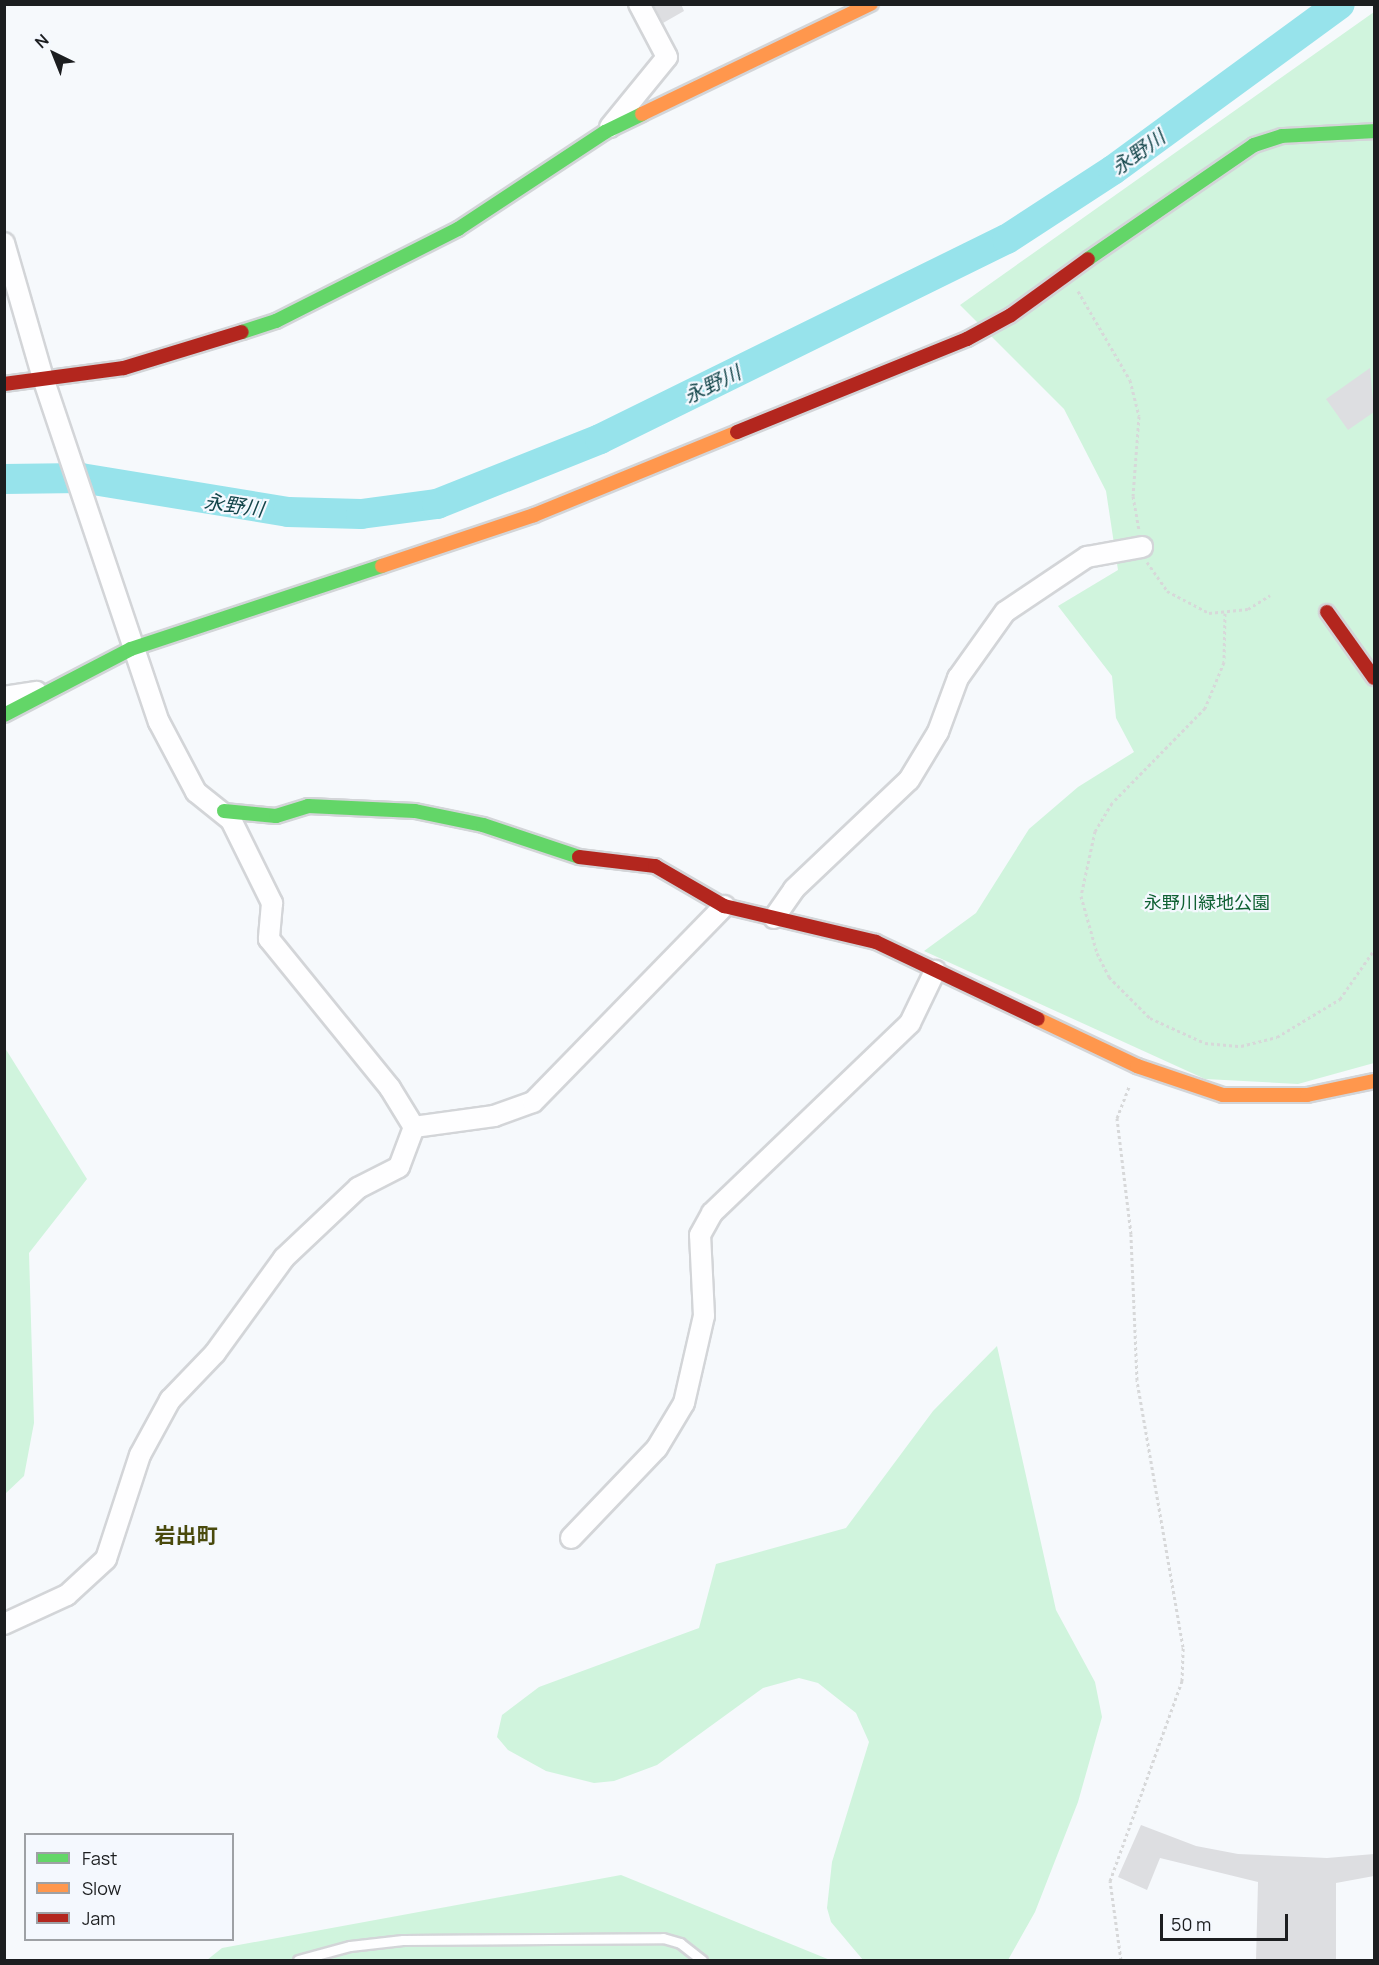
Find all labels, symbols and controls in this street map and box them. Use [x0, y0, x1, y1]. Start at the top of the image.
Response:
north arrow [24, 24, 84, 84]
text: N [30, 29, 53, 53]
water label: 永野川 [1107, 125, 1169, 179]
water label: 永野川 [680, 360, 744, 408]
water label: 永野川 [203, 489, 265, 521]
park label: 永野川緑地公園 [1144, 891, 1270, 913]
district label: 岩出町 [155, 1522, 217, 1548]
legend [24, 1833, 234, 1941]
text: Fast [82, 1846, 117, 1870]
text: Slow [82, 1876, 121, 1900]
scale bar [1163, 1902, 1290, 1940]
text: Jam [82, 1906, 116, 1930]
text: 50 m [1171, 1912, 1211, 1936]

